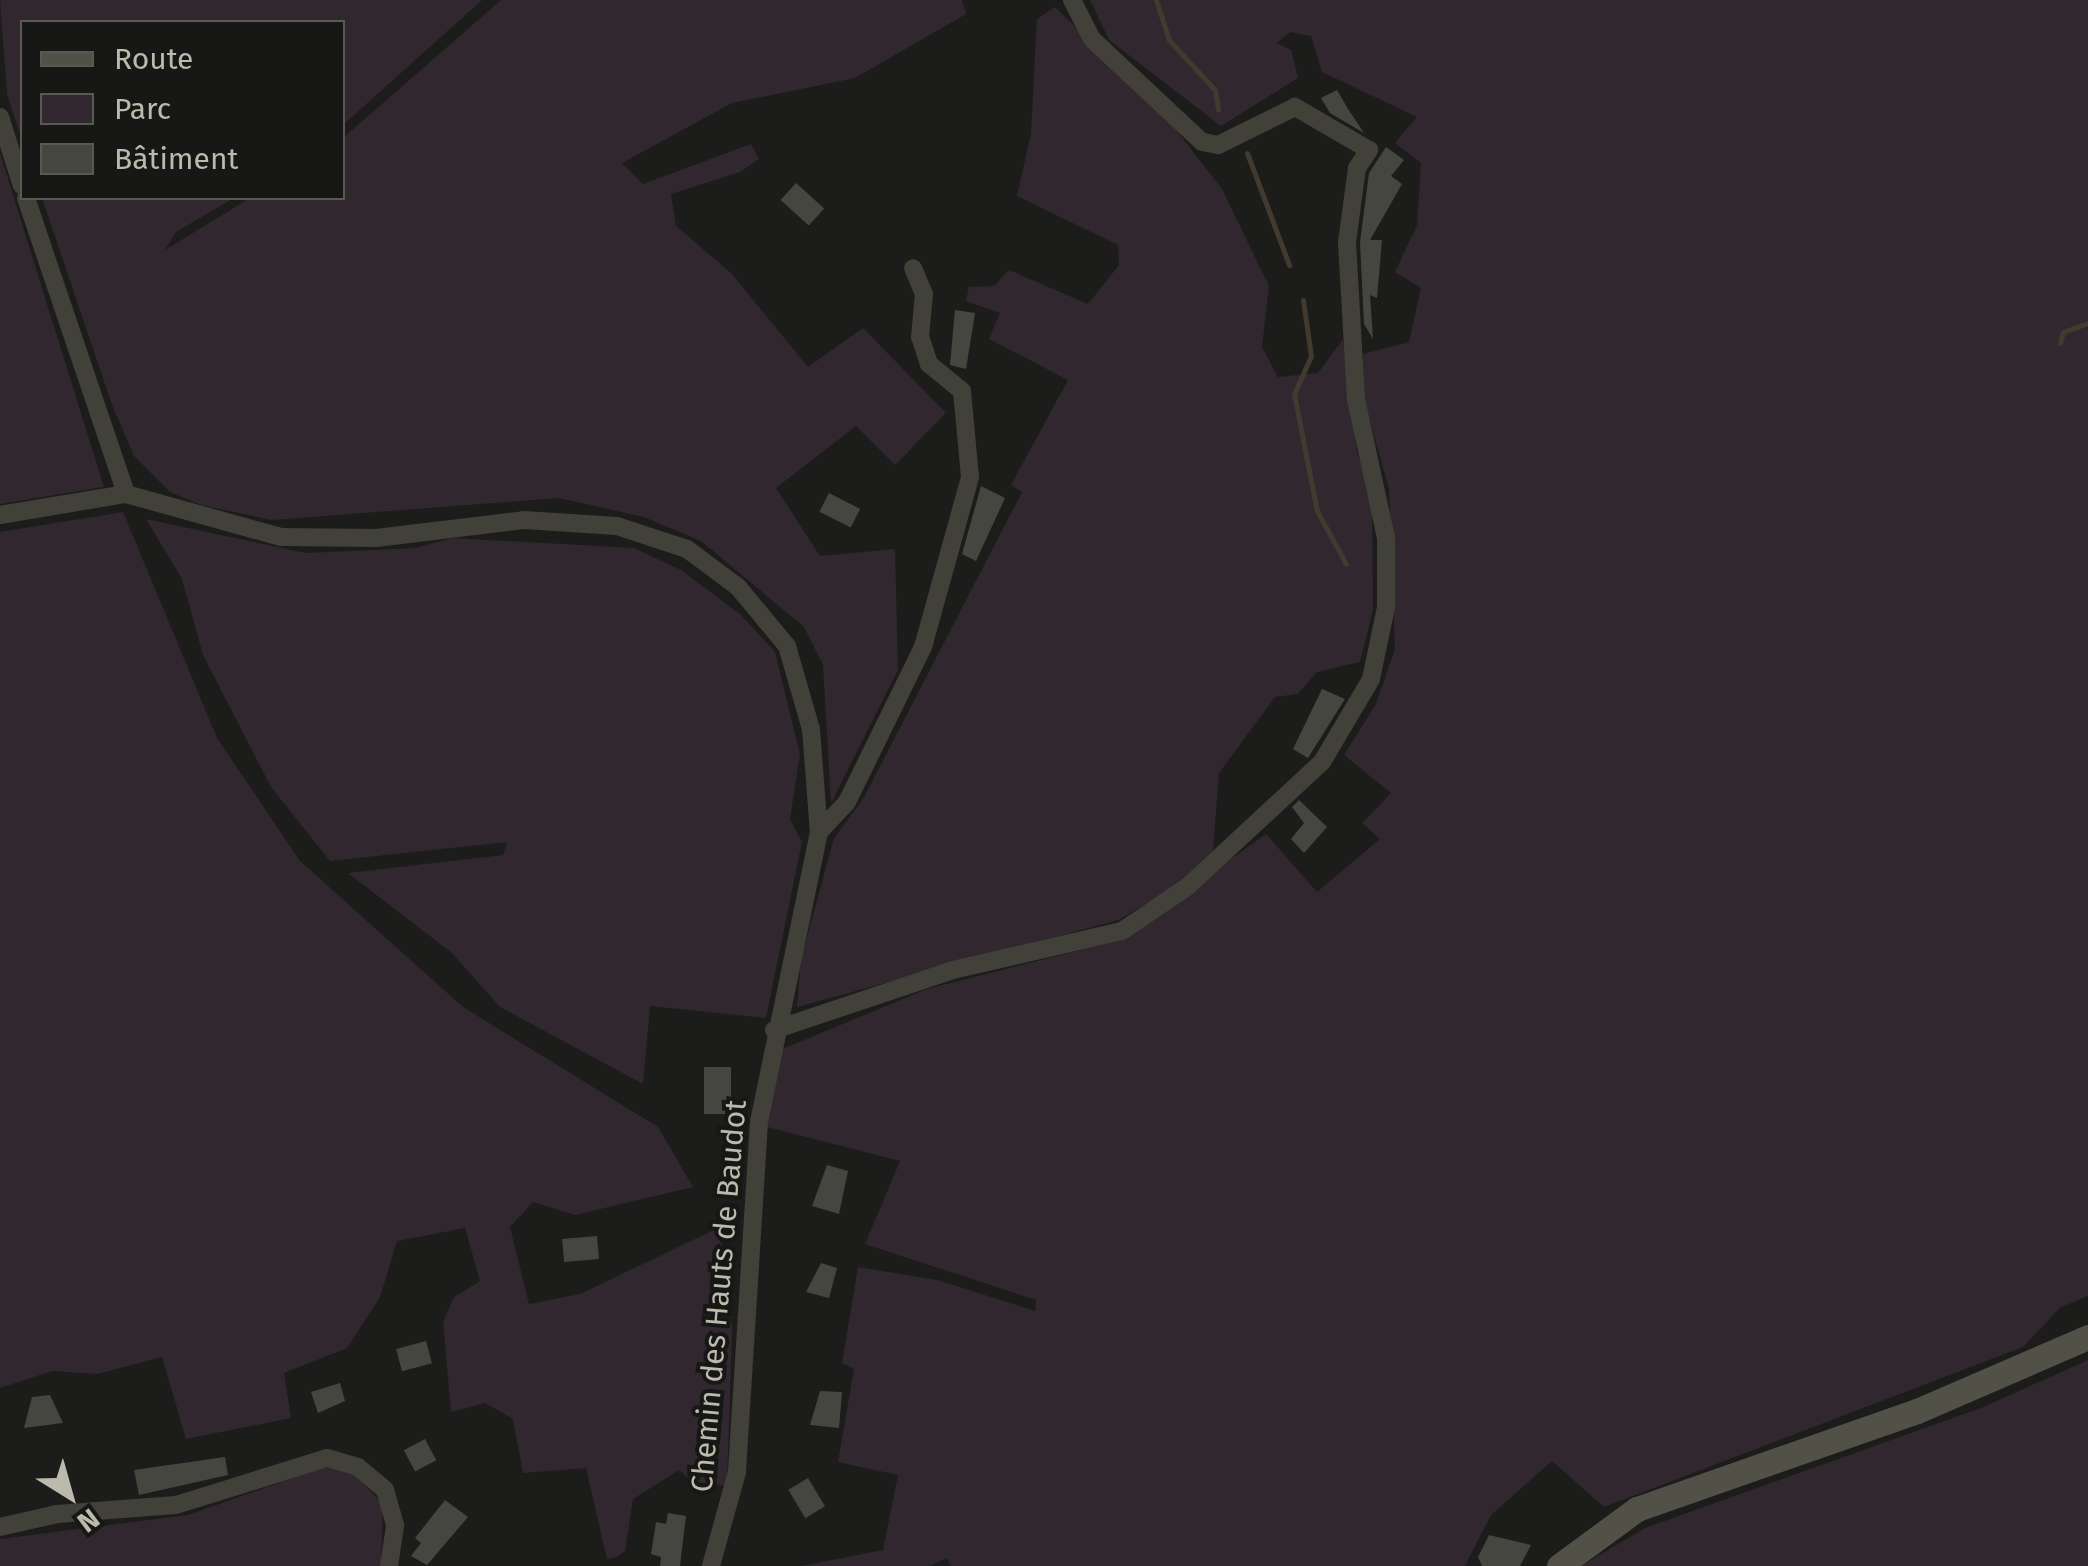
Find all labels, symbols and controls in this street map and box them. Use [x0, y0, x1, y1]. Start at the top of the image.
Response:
legend [20, 20, 345, 200]
text: Route [114, 41, 193, 77]
text: Parc [114, 91, 171, 127]
text: Bâtiment [114, 141, 238, 177]
street label: Chemin des Hauts de Baudot [684, 1098, 754, 1494]
north arrow [20, 1446, 120, 1546]
text: N [71, 1502, 106, 1539]

